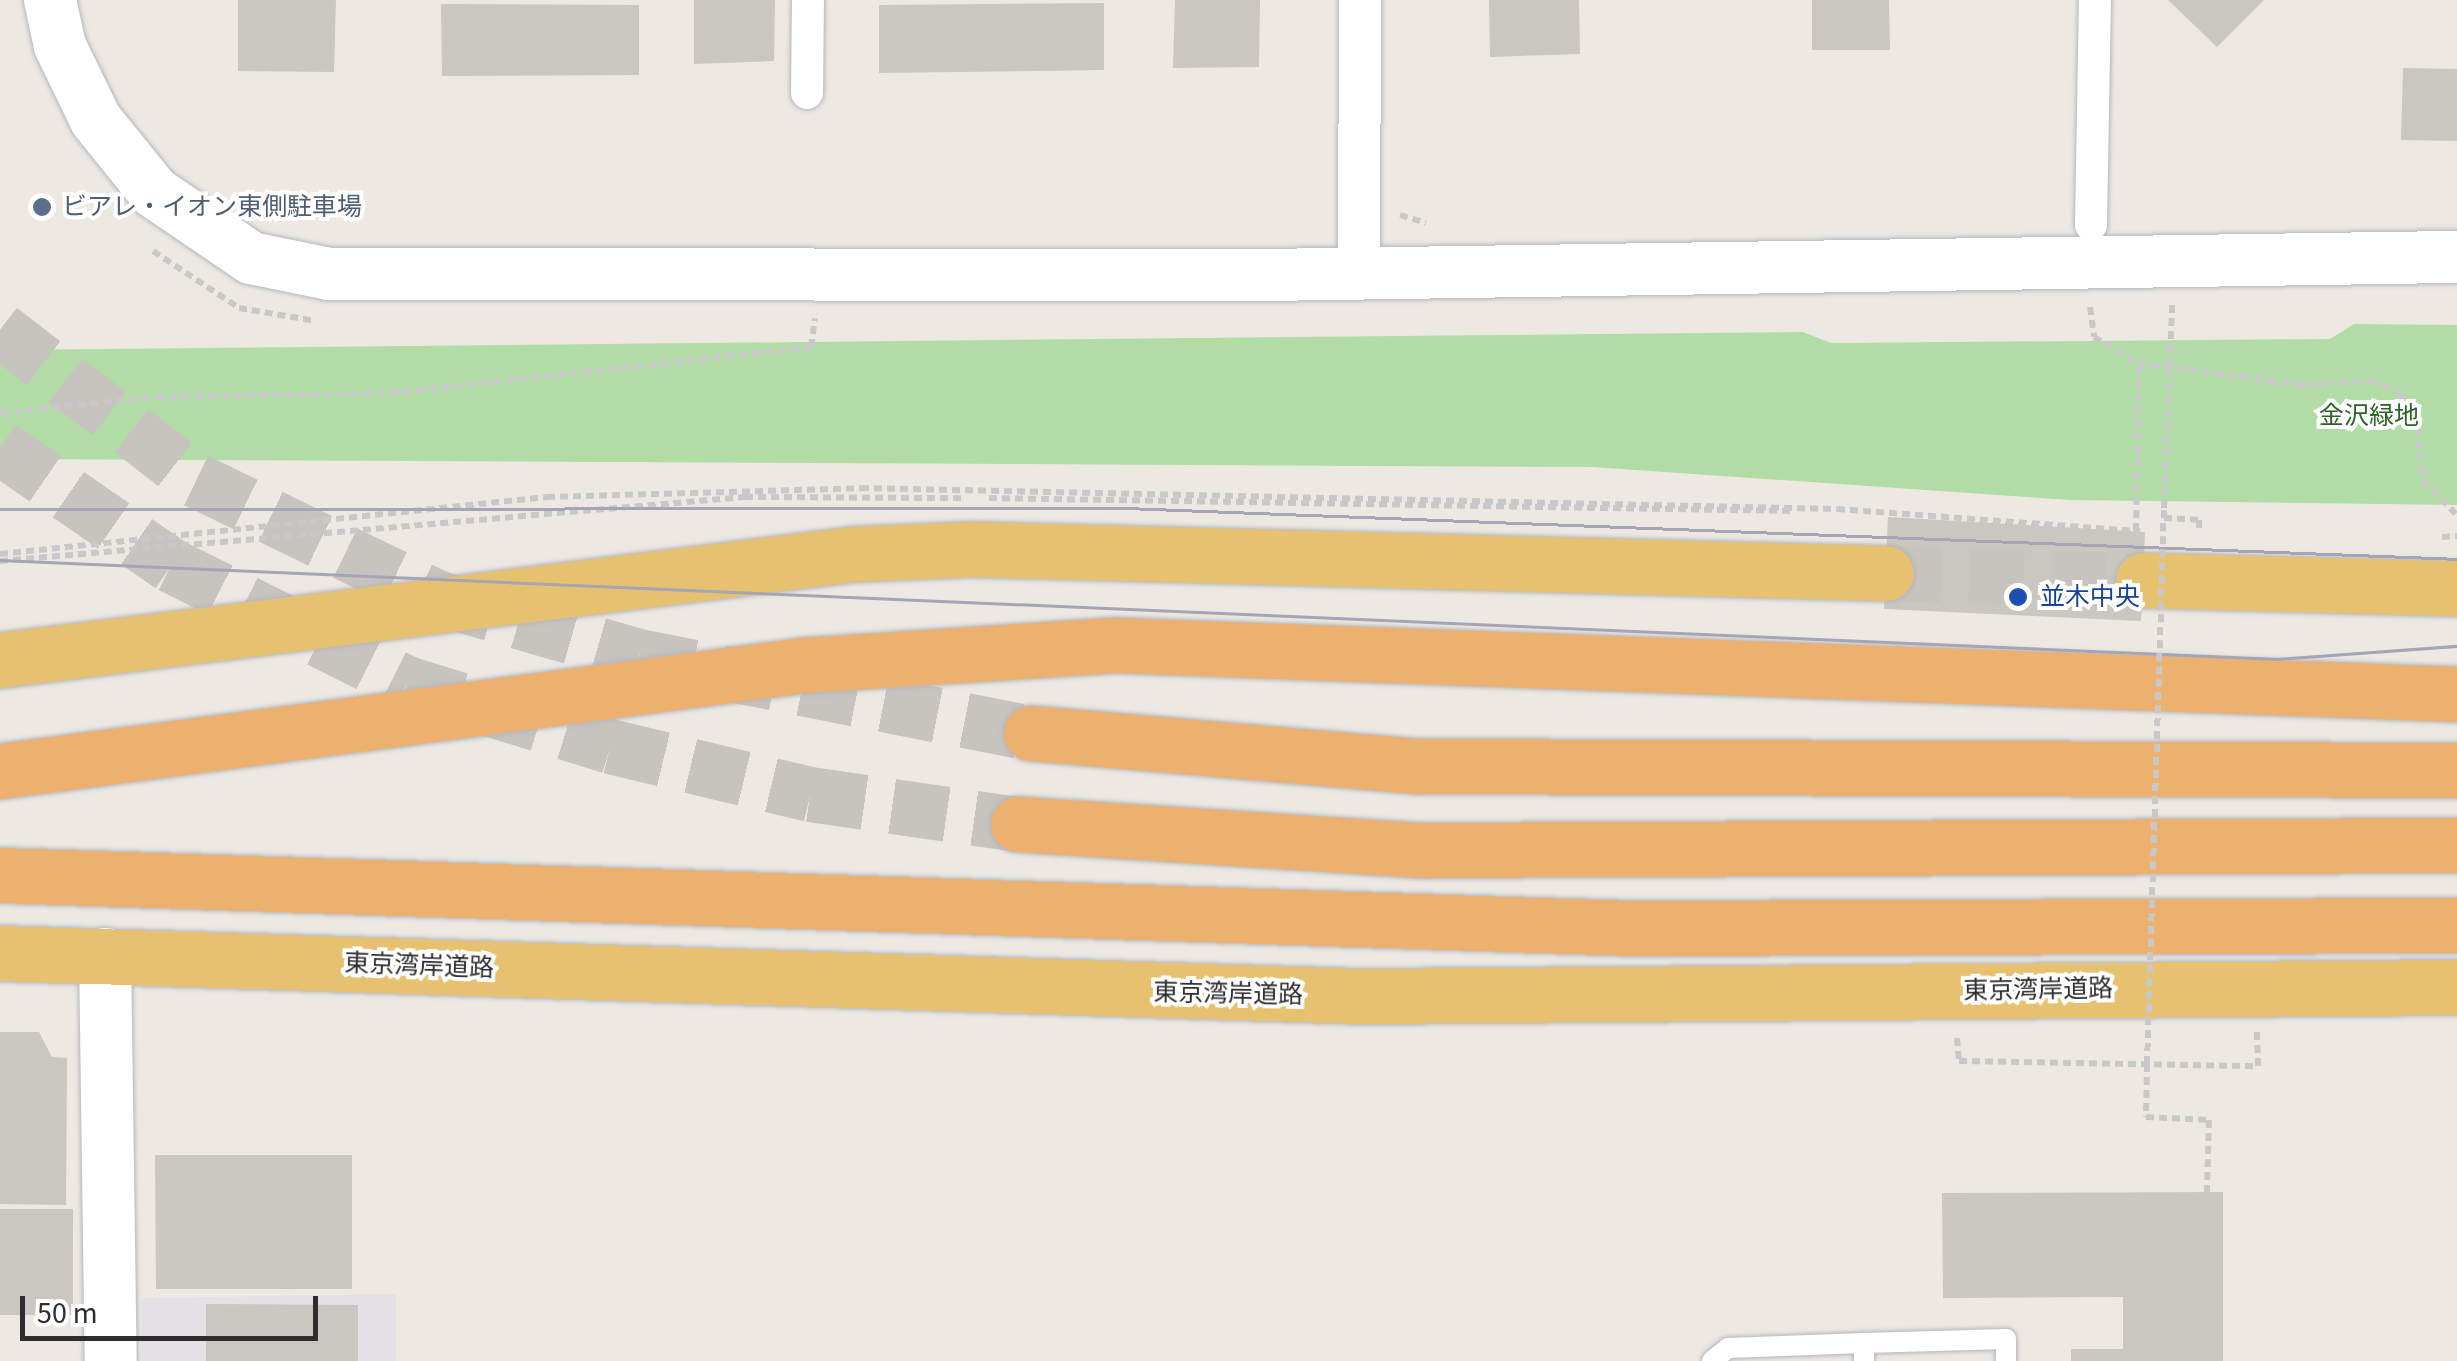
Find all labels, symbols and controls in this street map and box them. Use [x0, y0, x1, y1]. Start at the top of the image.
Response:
place label: ビアレ・イオン東側駐車場 [62, 192, 362, 222]
marker: ビアレ・イオン東側駐車場 [31, 196, 53, 218]
park label: 金沢緑地 [2319, 401, 2419, 431]
place label: 並木中央 [2040, 582, 2140, 612]
marker: 並木中央 [2005, 584, 2031, 610]
street label: 東京湾岸道路 [344, 948, 494, 984]
street label: 東京湾岸道路 [1963, 974, 2113, 1006]
street label: 東京湾岸道路 [1153, 978, 1303, 1010]
scale bar [25, 1276, 322, 1338]
text: 50 m [37, 1292, 98, 1335]

